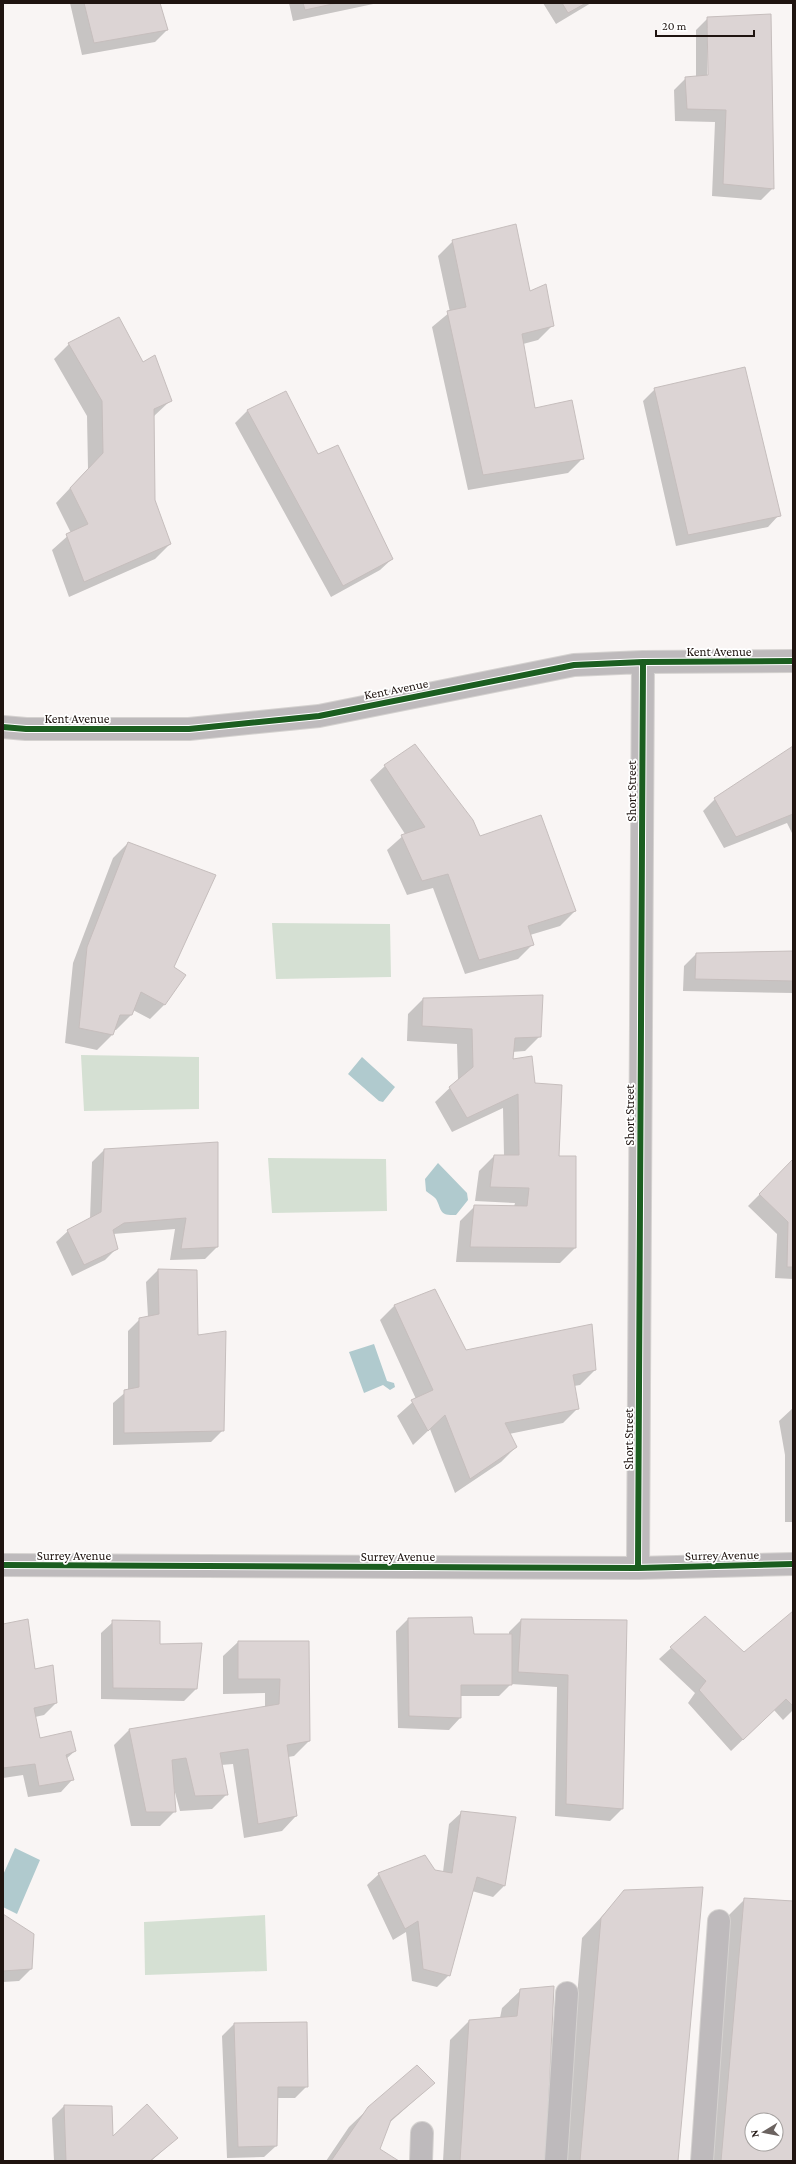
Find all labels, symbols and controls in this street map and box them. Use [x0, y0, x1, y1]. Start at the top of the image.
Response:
scale bar [656, 12, 754, 38]
text: 20 m [662, 19, 687, 33]
street label: Kent Avenue [686, 644, 752, 659]
street label: Kent Avenue [363, 675, 430, 703]
street label: Kent Avenue [44, 711, 110, 726]
street label: Short Street [624, 760, 639, 822]
street label: Short Street [622, 1084, 637, 1146]
street label: Short Street [621, 1408, 636, 1470]
street label: Surrey Avenue [685, 1547, 760, 1563]
street label: Surrey Avenue [37, 1548, 111, 1563]
street label: Surrey Avenue [361, 1549, 435, 1564]
north arrow [744, 2112, 784, 2152]
text: N [748, 2129, 761, 2138]

